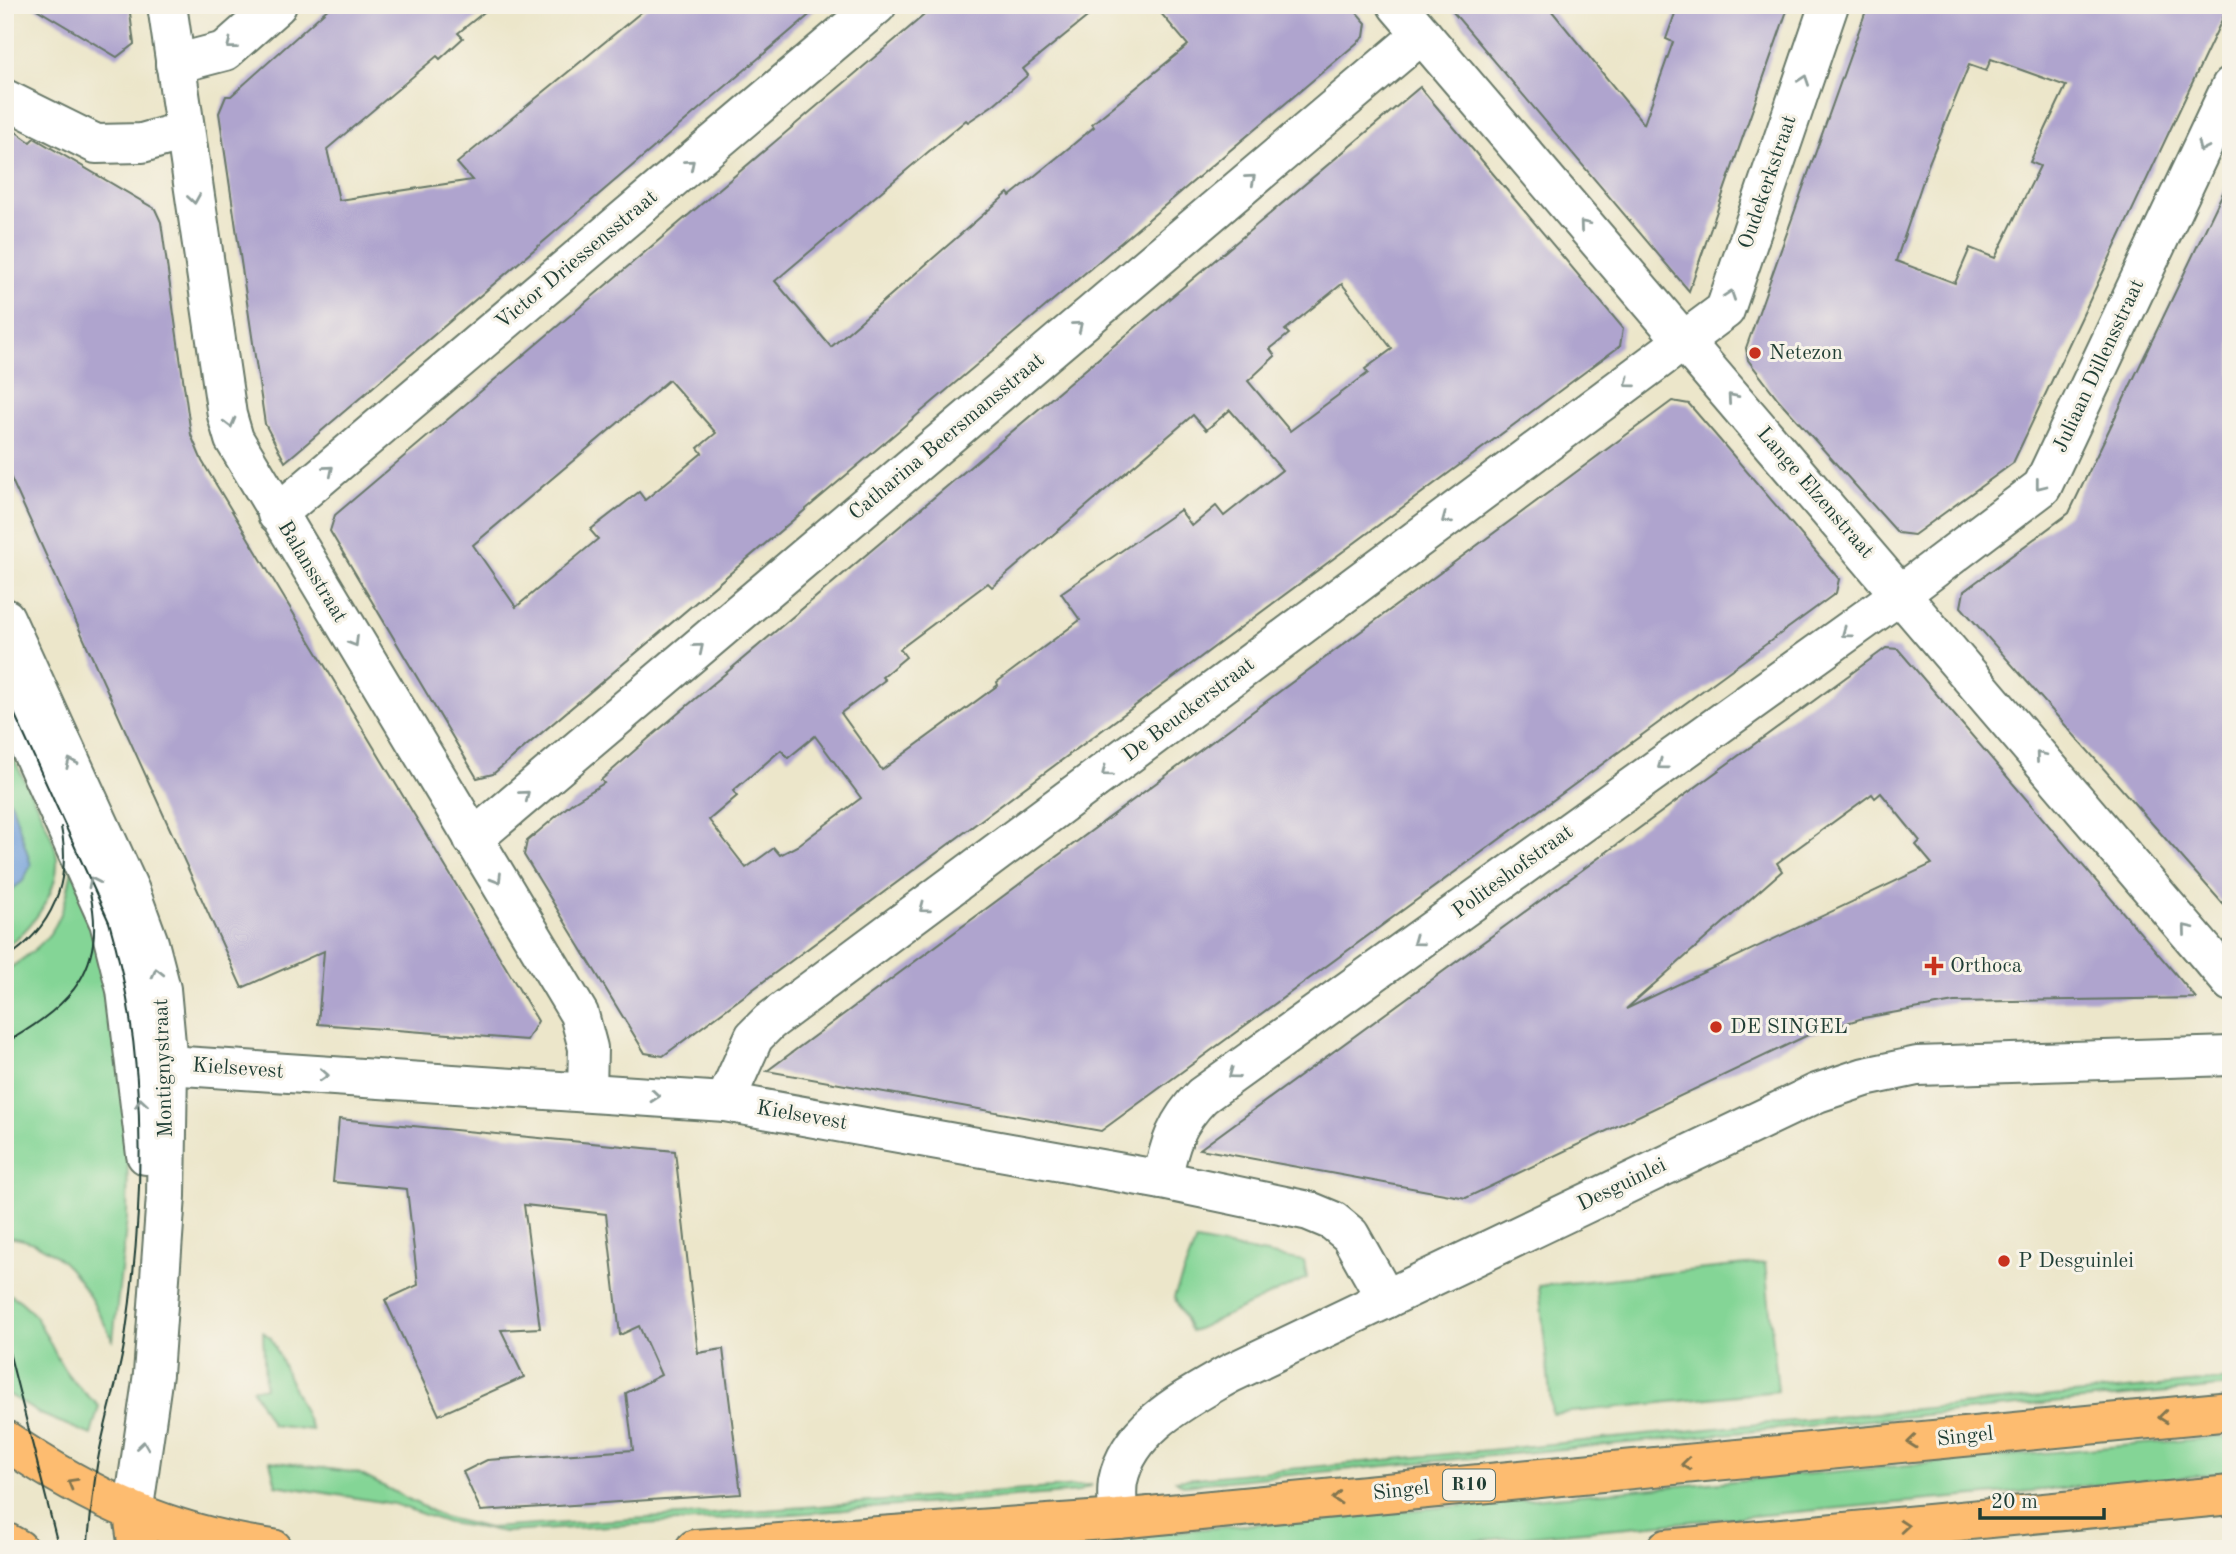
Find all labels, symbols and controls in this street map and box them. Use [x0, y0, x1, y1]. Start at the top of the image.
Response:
one-way arrow [227, 36, 239, 49]
one-way arrow [1796, 74, 1810, 86]
street label: Oudekerkstraat [1735, 112, 1801, 252]
one-way arrow [2196, 140, 2210, 152]
one-way arrow [682, 160, 694, 173]
one-way arrow [1243, 175, 1256, 187]
street label: Victor Driessensstraat [492, 186, 662, 334]
one-way arrow [187, 193, 202, 205]
one-way arrow [1579, 220, 1592, 233]
street label: Juliaan Dillensstraat [2050, 276, 2148, 456]
one-way arrow [1722, 289, 1736, 302]
one-way arrow [1069, 322, 1082, 334]
place label: Netezon [1769, 343, 1843, 364]
marker: Netezon [1747, 345, 1763, 361]
street label: Catharina Beersmansstraat [845, 349, 1049, 525]
one-way arrow [1624, 375, 1637, 388]
one-way arrow [1727, 393, 1740, 406]
one-way arrow [221, 417, 236, 429]
street label: Lange Elzenstraat [1753, 423, 1877, 563]
one-way arrow [321, 466, 334, 478]
one-way arrow [2036, 477, 2049, 489]
one-way arrow [1441, 511, 1454, 524]
street label: Balansstraat [274, 517, 350, 627]
one-way arrow [1841, 624, 1854, 637]
one-way arrow [346, 634, 359, 647]
one-way arrow [690, 644, 703, 656]
street label: De Beuckerstraat [1119, 654, 1259, 766]
one-way arrow [2036, 751, 2048, 764]
one-way arrow [1657, 757, 1670, 770]
one-way arrow [65, 758, 79, 770]
one-way arrow [1102, 764, 1114, 776]
one-way arrow [517, 791, 530, 803]
street label: Politeshofstraat [1449, 821, 1577, 923]
one-way arrow [489, 871, 502, 884]
one-way arrow [87, 877, 101, 889]
one-way arrow [919, 899, 932, 912]
one-way arrow [2183, 925, 2195, 938]
one-way arrow [1412, 933, 1425, 945]
marker: Orthoca [1924, 956, 1944, 976]
place label: Orthoca [1950, 956, 2022, 977]
one-way arrow [151, 967, 165, 979]
street label: Montignystraat [151, 998, 177, 1138]
place label: DE SINGEL [1730, 1017, 1848, 1038]
marker: DE SINGEL [1708, 1019, 1724, 1035]
street label: Kielsevest [191, 1055, 285, 1083]
one-way arrow [1228, 1066, 1241, 1078]
one-way arrow [319, 1067, 330, 1082]
one-way arrow [650, 1088, 661, 1103]
one-way arrow [133, 1098, 148, 1109]
street label: Kielsevest [755, 1098, 849, 1134]
street label: Desguinlei [1574, 1155, 1670, 1215]
place label: P Desguinlei [2018, 1251, 2134, 1272]
marker: P Desguinlei [1996, 1253, 2012, 1269]
one-way arrow [2157, 1410, 2169, 1425]
street label: Singel [1936, 1424, 1995, 1450]
one-way arrow [1906, 1434, 1918, 1449]
one-way arrow [135, 1440, 150, 1452]
one-way arrow [1680, 1456, 1691, 1471]
road number: R10 [1443, 1470, 1495, 1500]
scale bar [1980, 1477, 2105, 1521]
one-way arrow [67, 1478, 80, 1491]
street label: Singel [1372, 1478, 1431, 1504]
one-way arrow [1331, 1490, 1343, 1505]
text: 20 m [1991, 1492, 2038, 1513]
one-way arrow [1899, 1519, 1910, 1534]

